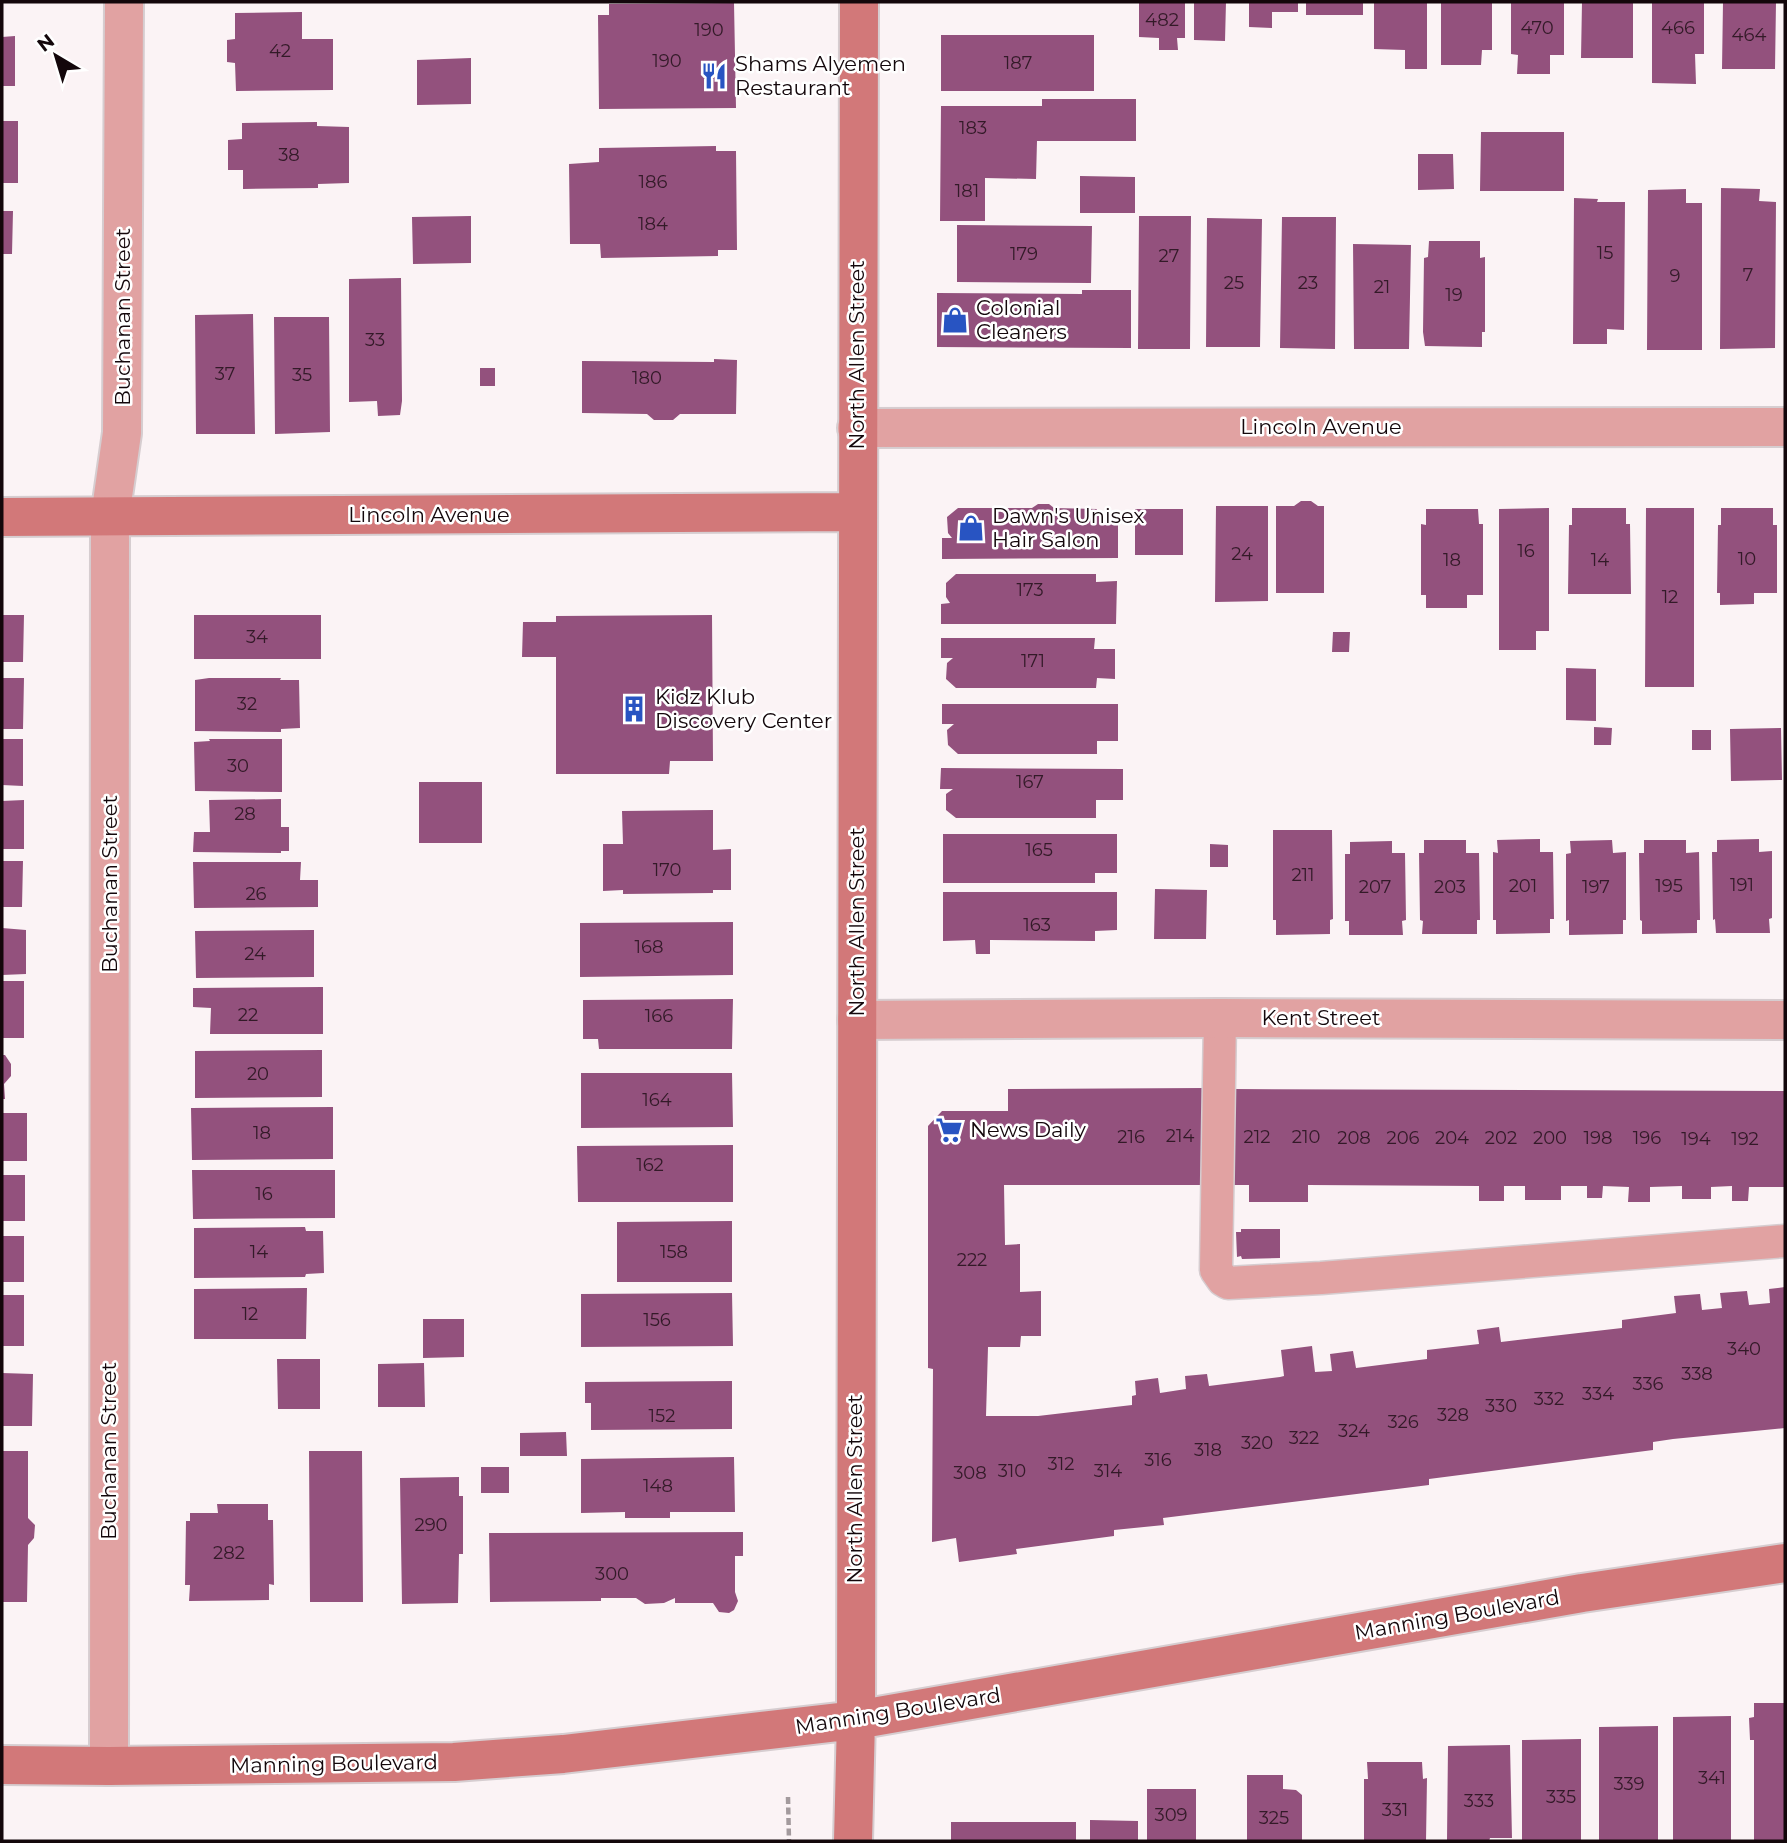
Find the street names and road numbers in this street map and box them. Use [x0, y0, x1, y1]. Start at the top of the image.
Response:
street label: Buchanan Street [110, 228, 135, 406]
street label: North Allen Street [844, 260, 869, 450]
street label: Lincoln Avenue [1240, 414, 1402, 439]
street label: Lincoln Avenue [348, 502, 510, 527]
street label: Buchanan Street [97, 795, 122, 973]
street label: North Allen Street [844, 827, 869, 1017]
street label: Kent Street [1262, 1005, 1380, 1030]
street label: Buchanan Street [96, 1362, 121, 1540]
street label: North Allen Street [842, 1394, 867, 1584]
street label: Manning Boulevard [1353, 1584, 1561, 1645]
street label: Manning Boulevard [793, 1682, 1002, 1739]
street label: Manning Boulevard [230, 1749, 438, 1778]

